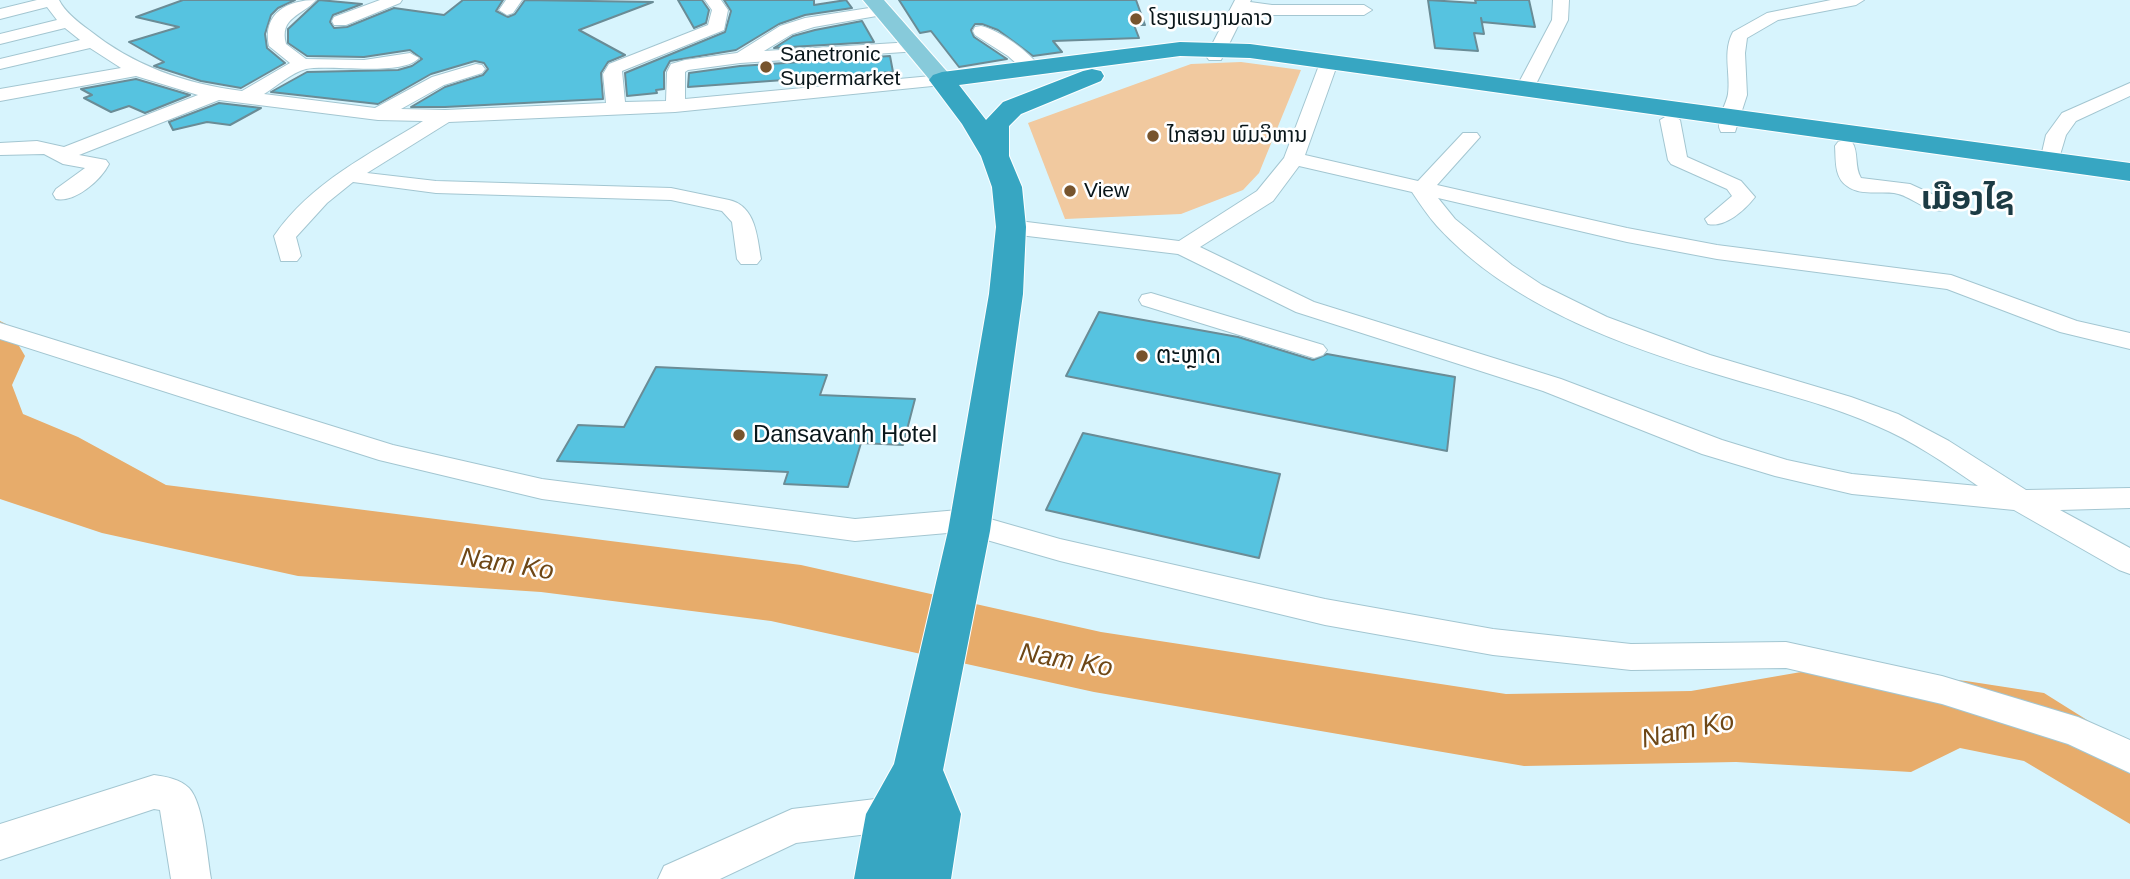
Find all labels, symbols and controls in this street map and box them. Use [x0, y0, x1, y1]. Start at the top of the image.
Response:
place label: ໂຮງແຮມງາມລາວ [1150, 6, 1273, 32]
marker: ໂຮງແຮມງາມລາວ [1128, 11, 1144, 27]
place label: Sanetronic Supermarket [780, 42, 900, 92]
marker: Sanetronic Supermarket [758, 59, 774, 75]
place label: ໄກສອນ ພົມວິຫານ [1167, 123, 1307, 149]
marker: ໄກສອນ ພົມວິຫານ [1145, 128, 1161, 144]
place label: View [1084, 178, 1129, 204]
district label: ເມືອງໄຊ [1922, 181, 2014, 219]
marker: View [1062, 183, 1078, 199]
place label: ຕະຫຼາດ [1156, 342, 1221, 370]
marker: ຕະຫຼາດ [1134, 348, 1150, 364]
place label: Dansavanh Hotel [753, 421, 937, 449]
marker: Dansavanh Hotel [731, 427, 747, 443]
water label: Nam Ko [458, 542, 556, 588]
water label: Nam Ko [1017, 637, 1115, 685]
water label: Nam Ko [1639, 706, 1737, 756]

